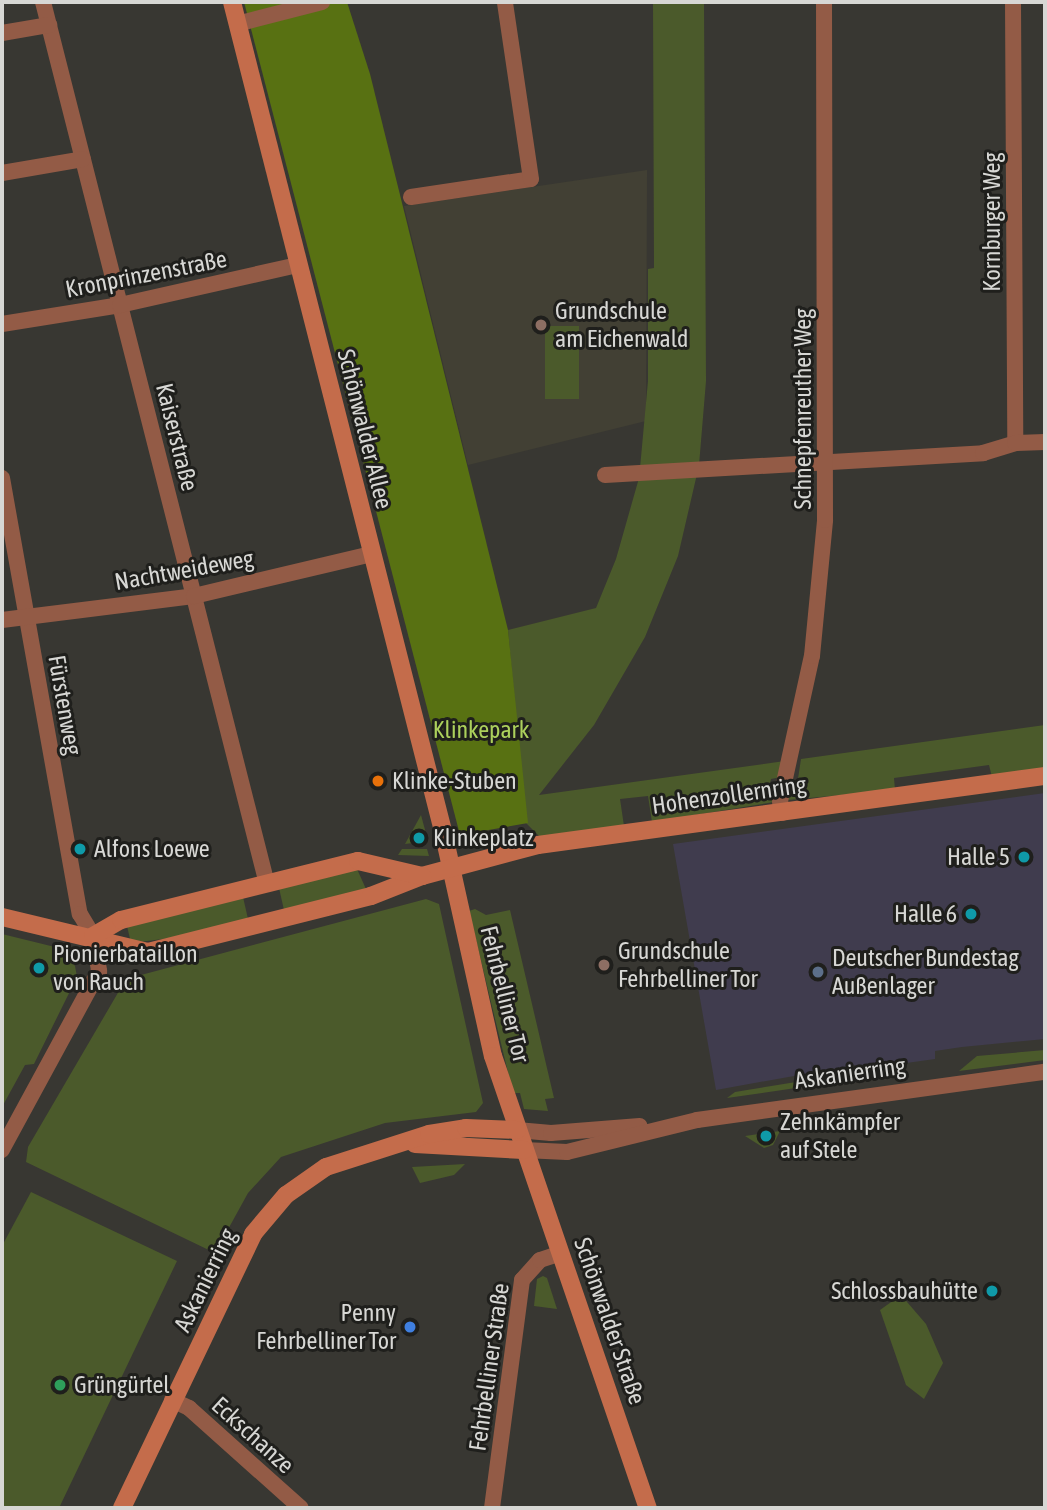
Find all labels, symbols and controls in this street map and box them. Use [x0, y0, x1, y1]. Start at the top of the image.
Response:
street label: Kornburger Weg [978, 152, 1006, 292]
street label: Kronprinzenstraße [63, 244, 229, 304]
place label: Grundschule am Eichenwald [555, 297, 688, 353]
street label: Schnepfenreuther Weg [789, 309, 817, 509]
marker: Grundschule am Eichenwald [533, 317, 549, 333]
street label: Schönwalder Allee [331, 346, 399, 512]
street label: Kaiserstraße [150, 380, 204, 494]
street label: Nachtweideweg [112, 544, 256, 596]
street label: Fürstenweg [42, 653, 88, 757]
park label: Klinkepark [433, 716, 529, 744]
place label: Klinke-Stuben [392, 767, 517, 795]
street label: Hohenzollernring [650, 770, 808, 820]
marker: Klinke-Stuben [370, 773, 386, 789]
place label: Klinkeplatz [433, 824, 534, 852]
marker: Klinkeplatz [411, 830, 427, 846]
place label: Alfons Loewe [94, 835, 210, 863]
marker: Alfons Loewe [72, 841, 88, 857]
place label: Halle 5 [947, 843, 1010, 871]
marker: Halle 5 [1016, 849, 1032, 865]
place label: Halle 6 [894, 900, 957, 928]
marker: Halle 6 [963, 906, 979, 922]
street label: Fehrbelliner Tor [474, 923, 536, 1065]
place label: Grundschule Fehrbelliner Tor [618, 937, 758, 993]
place label: Pionierbataillon von Rauch [53, 940, 198, 996]
place label: Deutscher Bundestag Außenlager [832, 944, 1019, 1000]
marker: Grundschule Fehrbelliner Tor [596, 957, 612, 973]
marker: Pionierbataillon von Rauch [31, 960, 47, 976]
marker: Deutscher Bundestag Außenlager [810, 964, 826, 980]
street label: Askanierring [793, 1051, 907, 1095]
place label: Zehnkämpfer auf Stele [780, 1108, 900, 1164]
marker: Zehnkämpfer auf Stele [758, 1128, 774, 1144]
street label: Askanierring [168, 1224, 242, 1336]
street label: Schönwalder Straße [568, 1234, 652, 1408]
place label: Schlossbauhütte [831, 1277, 978, 1305]
street label: Fehrbelliner Straße [463, 1281, 515, 1453]
marker: Schlossbauhütte [984, 1283, 1000, 1299]
place label: Penny Fehrbelliner Tor [256, 1299, 396, 1355]
marker: Penny Fehrbelliner Tor [402, 1319, 418, 1335]
place label: Grüngürtel [74, 1371, 170, 1399]
marker: Grüngürtel [52, 1377, 68, 1393]
street label: Eckschanze [206, 1391, 300, 1479]

